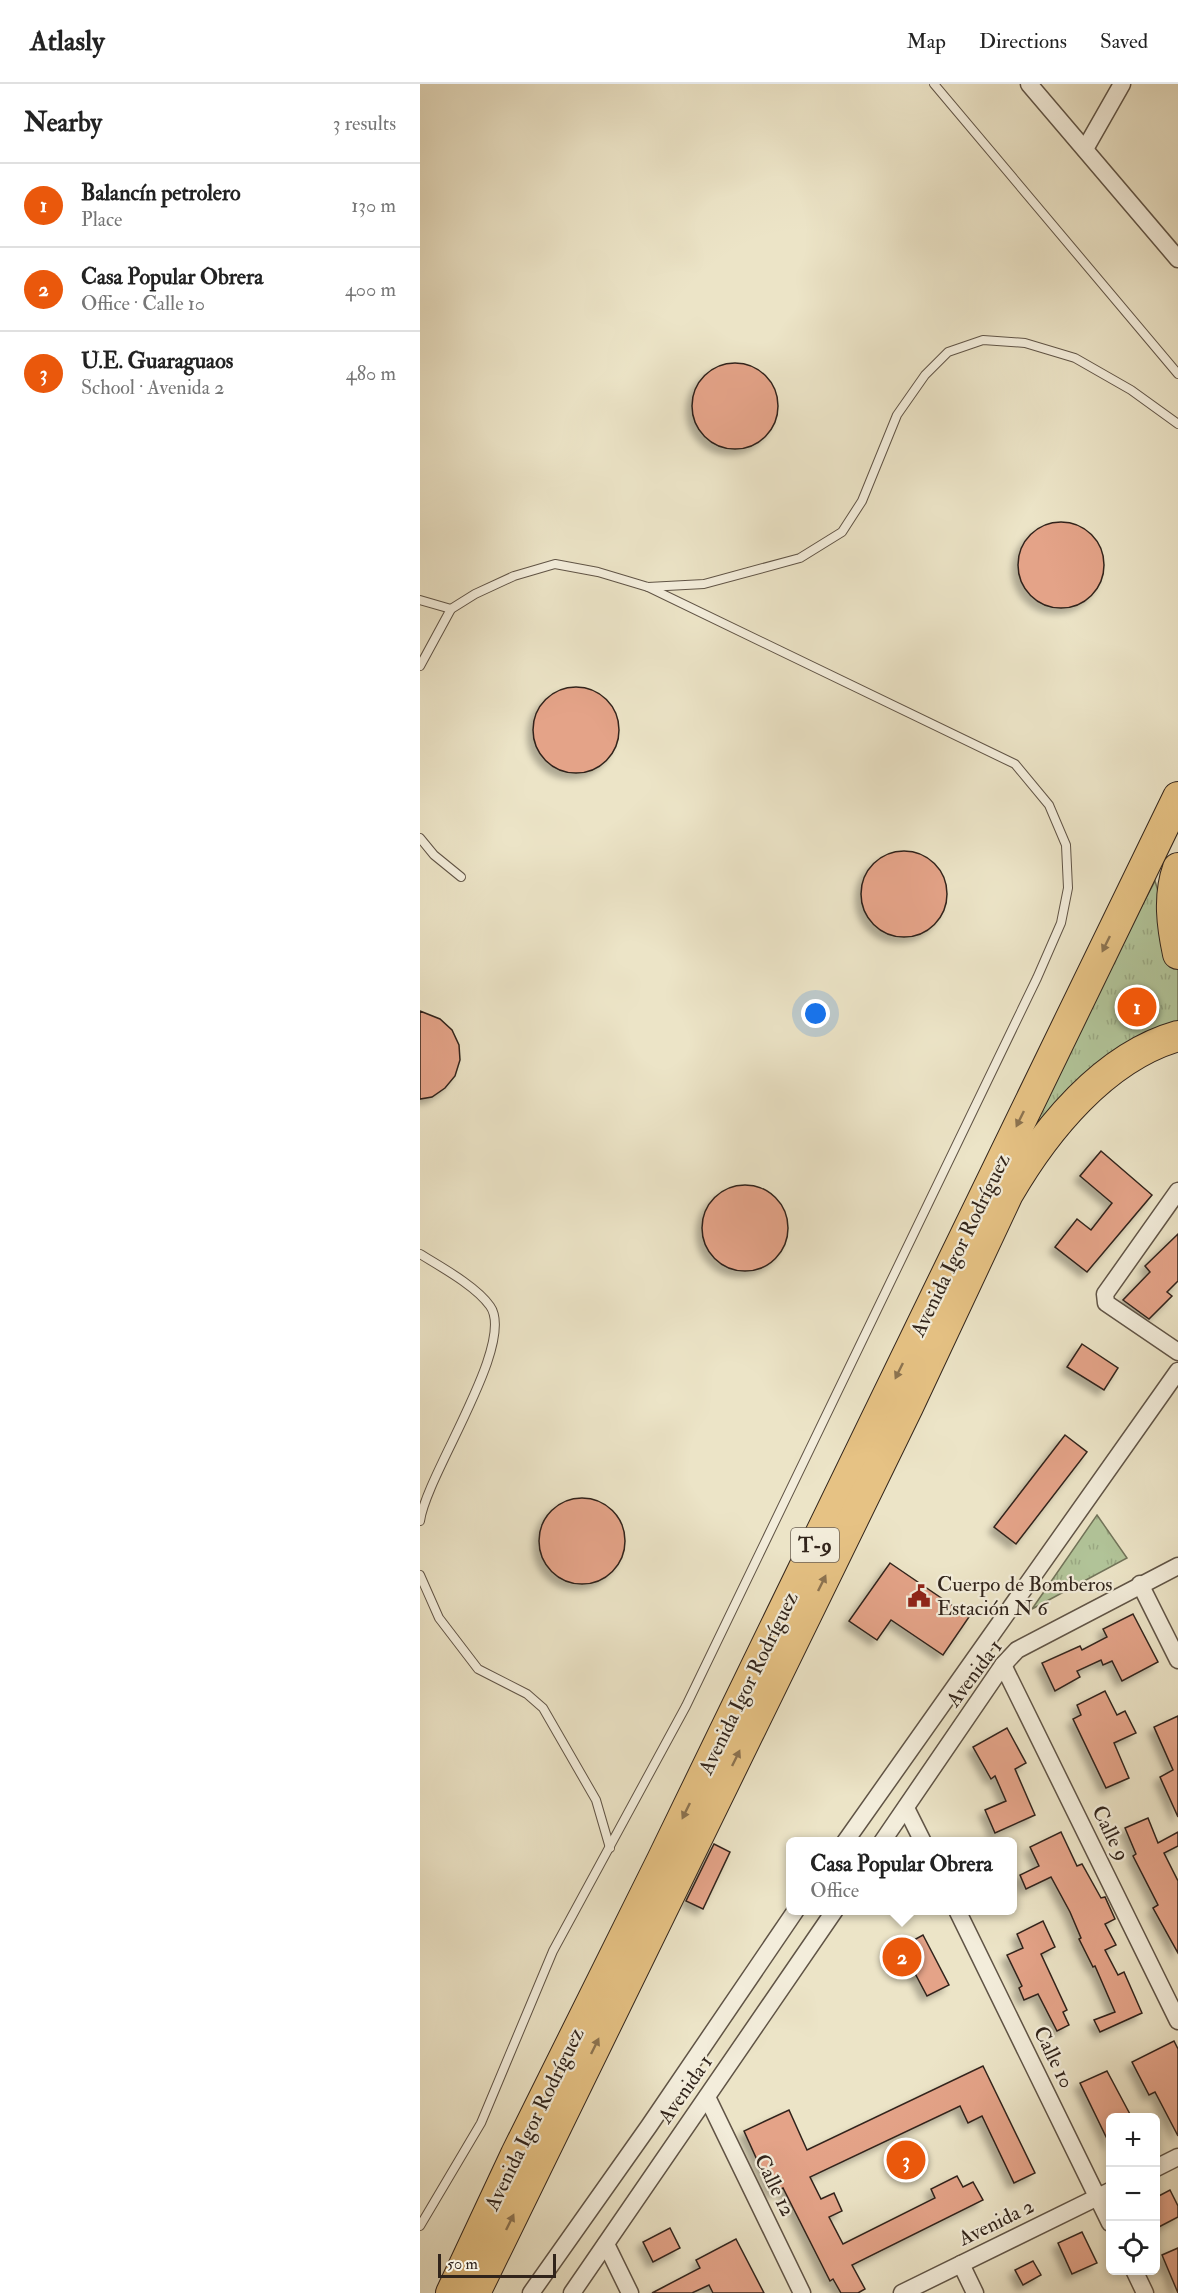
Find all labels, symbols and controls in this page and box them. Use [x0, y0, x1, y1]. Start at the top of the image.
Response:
text: Atlasly [30, 24, 104, 59]
text: Map [906, 28, 946, 55]
text: Directions [979, 28, 1067, 55]
text: Saved [1100, 28, 1148, 55]
text: Nearby [24, 107, 102, 139]
text: 3 results [333, 111, 396, 136]
text: Balancín petrolero [81, 179, 241, 207]
text: 1 [40, 193, 47, 218]
text: 130 m [351, 193, 396, 218]
text: Place [81, 207, 122, 232]
text: Casa Popular Obrera [81, 263, 263, 291]
text: 2 [38, 277, 49, 302]
text: 400 m [345, 277, 396, 302]
text: Office · Calle 10 [81, 291, 205, 316]
text: U.E. Guaraguaos [81, 347, 233, 375]
text: 3 [40, 361, 47, 386]
text: 480 m [346, 361, 396, 386]
text: School · Avenida 2 [81, 375, 224, 400]
one-way arrow [1102, 936, 1111, 953]
pin: 1 [1118, 984, 1156, 1030]
your location [801, 999, 830, 1028]
one-way arrow [1016, 1111, 1025, 1128]
street label: Avenida Igor Rodríguez [904, 1149, 1016, 1342]
one-way arrow [895, 1362, 904, 1379]
road number: T-9 [791, 1528, 839, 1562]
place label: Cuerpo de Bomberos Estación N 6 [937, 1571, 1113, 1622]
one-way arrow [817, 1574, 826, 1591]
public building icon: Cuerpo de Bomberos Estación N 6 [906, 1583, 932, 1609]
street label: Avenida Igor Rodríguez [692, 1587, 804, 1780]
street label: Avenida 1 [940, 1634, 1009, 1713]
one-way arrow [731, 1749, 740, 1766]
street label: Calle 9 [1086, 1801, 1136, 1865]
one-way arrow [681, 1802, 691, 1819]
popup [786, 1837, 1017, 1915]
text: Casa Popular Obrera [810, 1850, 993, 1878]
text: Office [810, 1878, 859, 1903]
pin: 2 [882, 1934, 922, 1980]
street label: Calle 10 [1027, 2022, 1080, 2093]
street label: Avenida Igor Rodríguez [478, 2023, 590, 2216]
one-way arrow [591, 2038, 600, 2055]
street label: Avenida 1 [651, 2050, 719, 2130]
map controls [1106, 2113, 1160, 2275]
button: + [1106, 2113, 1160, 2167]
pin: 3 [886, 2138, 926, 2182]
street label: Calle 12 [748, 2150, 801, 2221]
button: − [1106, 2167, 1160, 2221]
street label: Avenida 2 [953, 2193, 1038, 2253]
one-way arrow [505, 2213, 515, 2230]
button: locate [1106, 2221, 1160, 2275]
scale bar [438, 2251, 556, 2278]
text: 50 m [447, 2254, 478, 2274]

